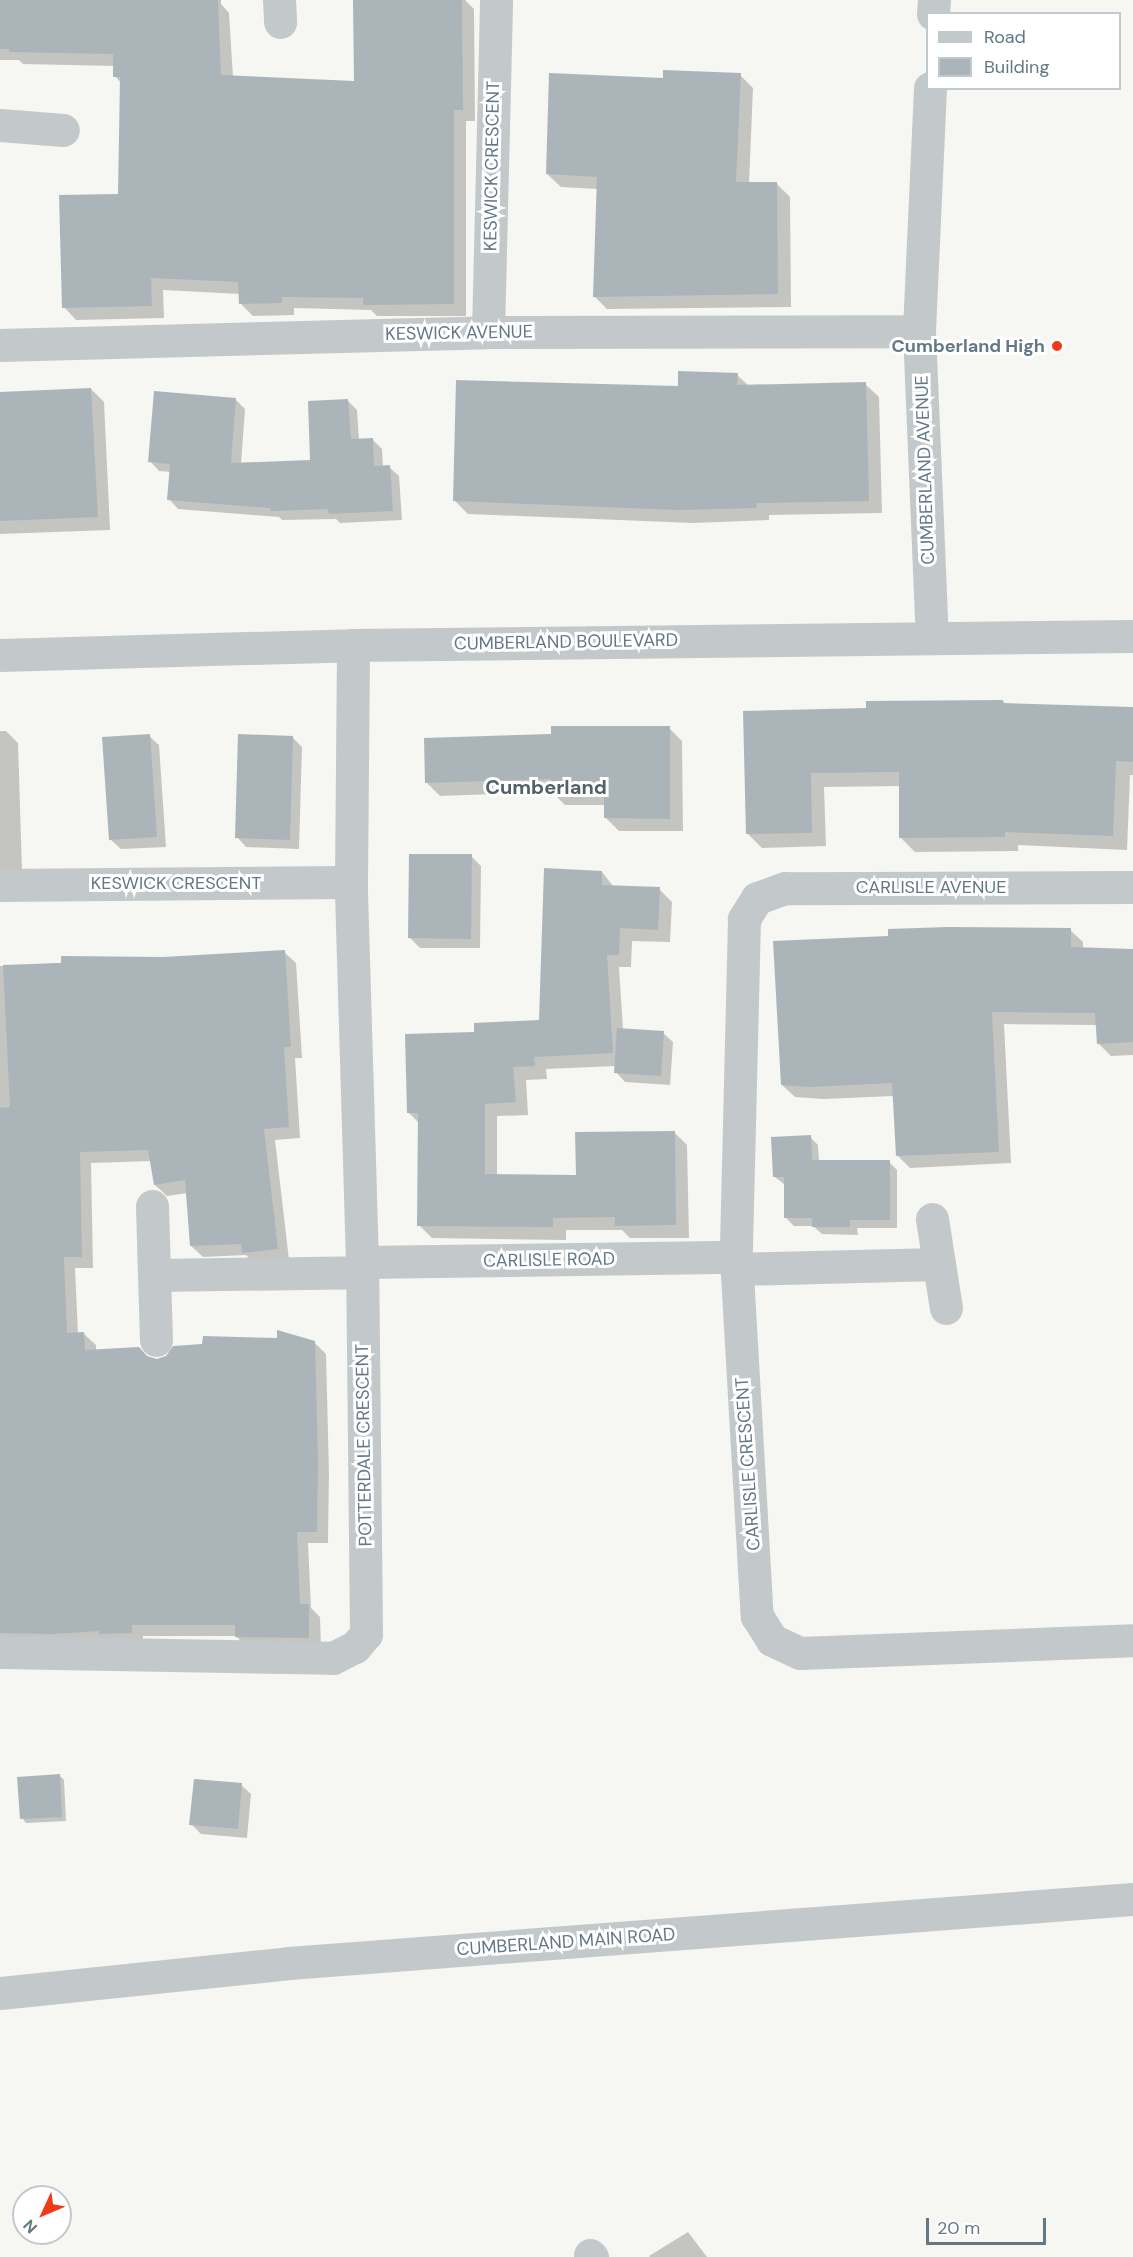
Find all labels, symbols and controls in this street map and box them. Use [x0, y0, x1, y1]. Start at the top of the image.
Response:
legend [926, 12, 1121, 90]
text: Road [984, 25, 1026, 49]
text: Building [984, 55, 1049, 79]
street label: KESWICK CRESCENT [480, 81, 504, 251]
street label: KESWICK AVENUE [385, 321, 533, 345]
place label: Cumberland High [892, 335, 1045, 357]
marker: Cumberland High [1050, 339, 1064, 353]
street label: CUMBERLAND AVENUE [911, 375, 939, 565]
street label: CUMBERLAND BOULEVARD [454, 629, 678, 655]
district label: Cumberland [485, 775, 607, 799]
street label: KESWICK CRESCENT [91, 872, 261, 894]
street label: CARLISLE AVENUE [856, 876, 1006, 898]
street label: CARLISLE ROAD [483, 1248, 615, 1272]
street label: POTTERDALE CRESCENT [351, 1344, 377, 1546]
street label: CARLISLE CRESCENT [731, 1377, 765, 1551]
street label: CUMBERLAND MAIN ROAD [456, 1924, 676, 1960]
north arrow [12, 2185, 72, 2245]
scale bar [929, 2206, 1049, 2244]
text: N [19, 2215, 42, 2238]
text: 20 m [937, 2216, 980, 2240]

